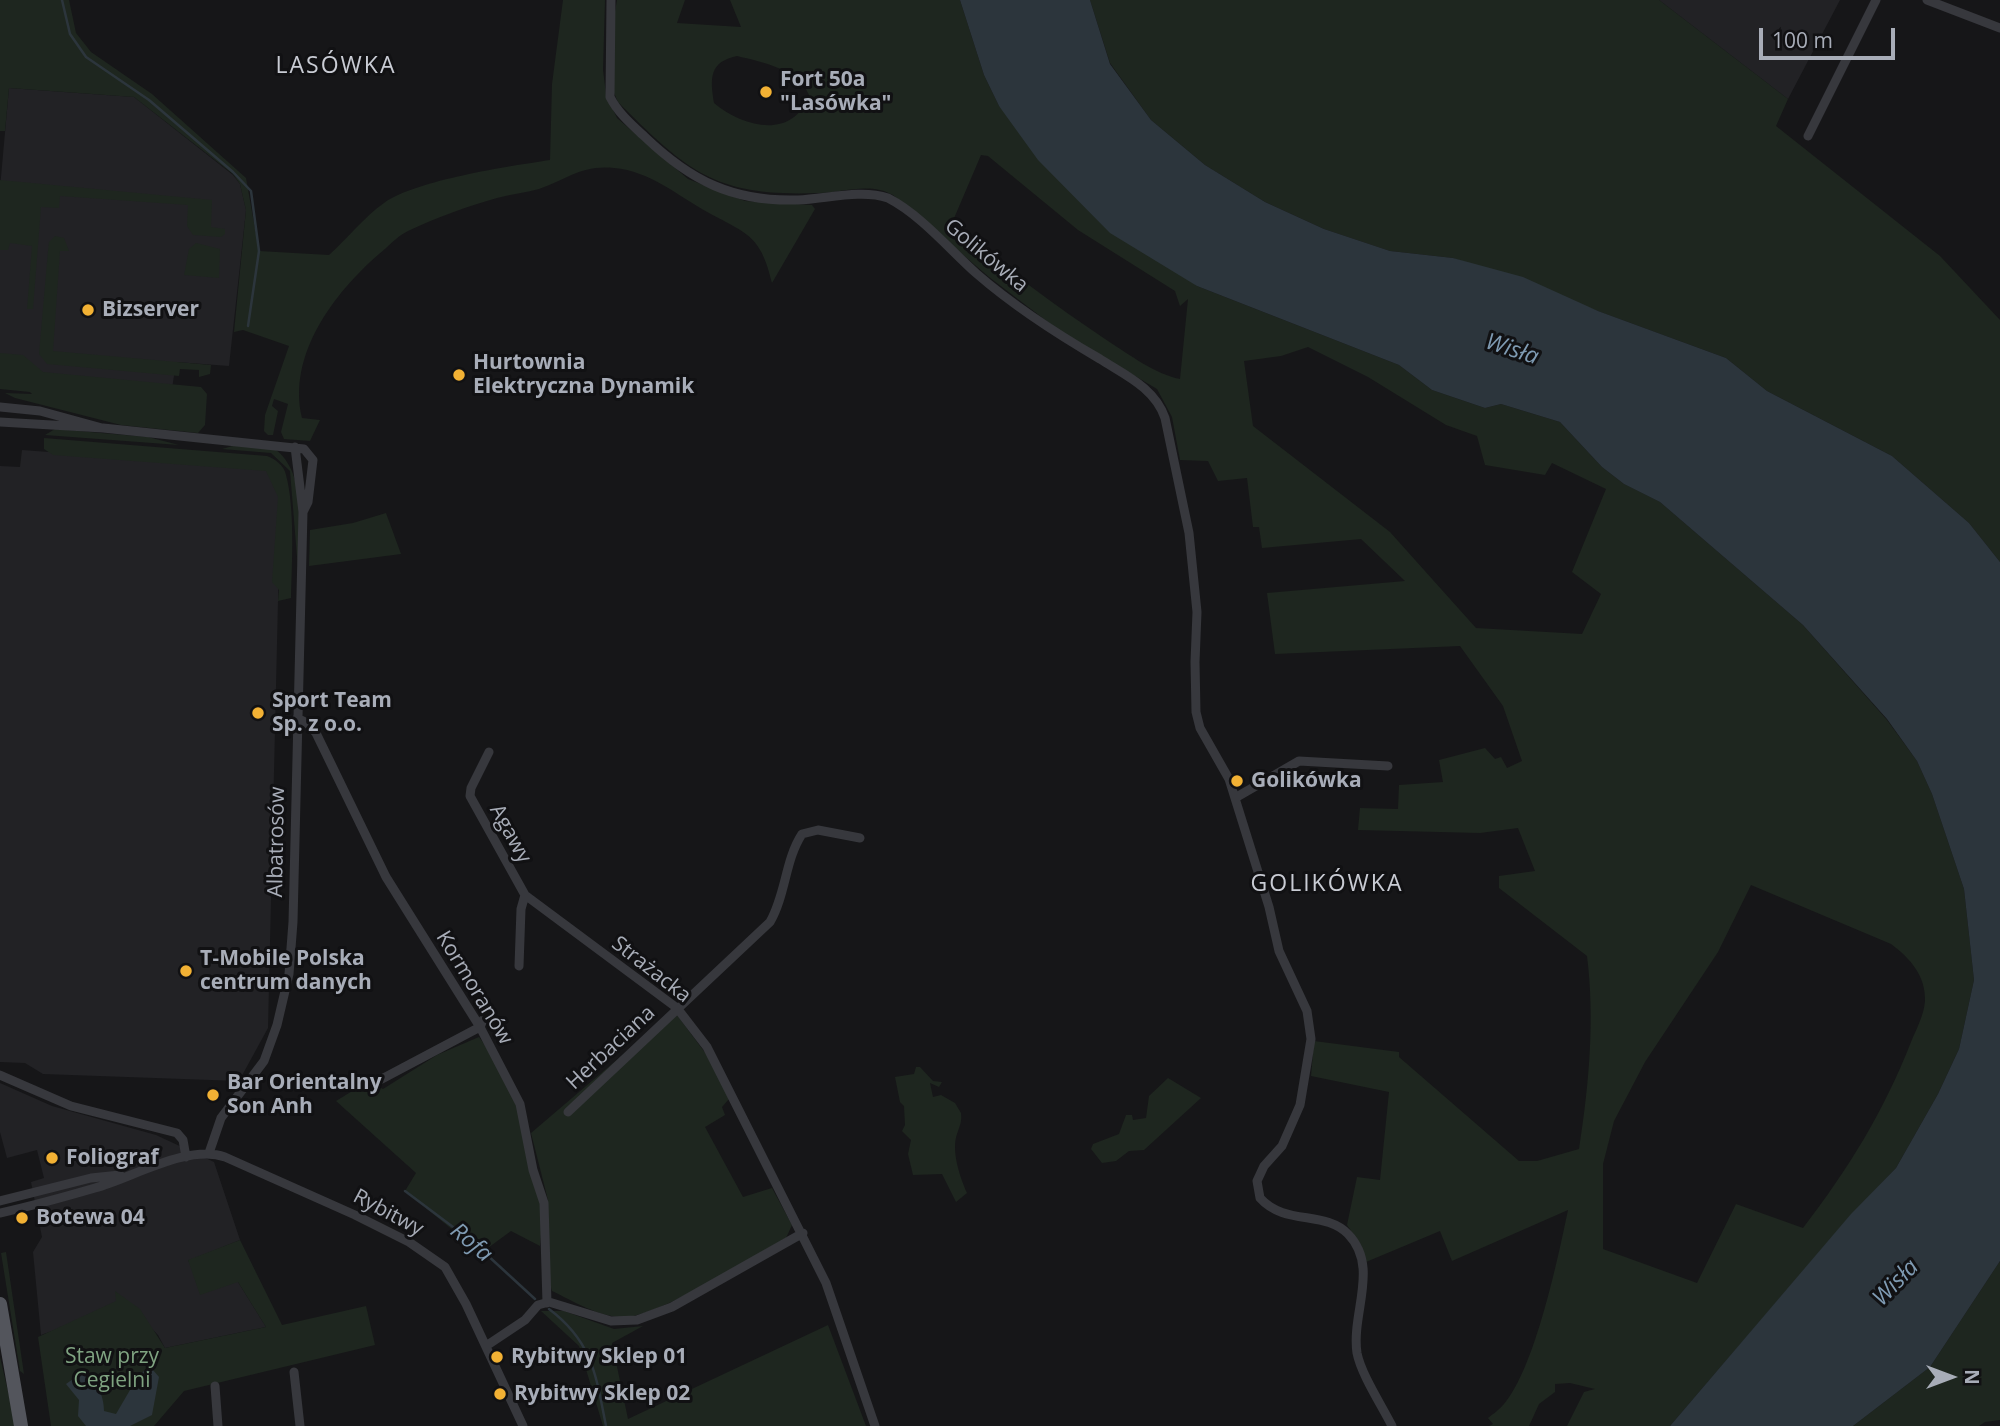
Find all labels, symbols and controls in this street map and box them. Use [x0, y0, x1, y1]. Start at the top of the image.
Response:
scale bar [1762, 14, 1898, 58]
text: 100 m [1772, 26, 1833, 54]
district label: LASÓWKA [276, 52, 396, 80]
place label: Fort 50a "Lasówka" [780, 67, 892, 117]
marker: Fort 50a "Lasówka" [758, 84, 774, 100]
street label: Golikówka [939, 214, 1033, 298]
place label: Bizserver [102, 297, 199, 323]
marker: Bizserver [80, 302, 96, 318]
water label: Wisła [1482, 329, 1542, 371]
place label: Hurtownia Elektryczna Dynamik [473, 350, 694, 400]
marker: Hurtownia Elektryczna Dynamik [451, 367, 467, 383]
place label: Sport Team Sp. z o.o. [272, 688, 392, 738]
marker: Sport Team Sp. z o.o. [250, 705, 266, 721]
place label: Golikówka [1251, 768, 1362, 794]
marker: Golikówka [1229, 773, 1245, 789]
street label: Albatrosów [263, 786, 291, 898]
street label: Agawy [484, 800, 536, 868]
district label: GOLIKÓWKA [1252, 870, 1402, 898]
street label: Kormoranów [430, 927, 518, 1049]
street label: Strażacka [606, 931, 696, 1009]
place label: T‑Mobile Polska centrum danych [200, 946, 372, 996]
marker: T‑Mobile Polska centrum danych [178, 963, 194, 979]
street label: Herbaciana [561, 1001, 661, 1095]
place label: Bar Orientalny Son Anh [227, 1070, 382, 1120]
marker: Bar Orientalny Son Anh [205, 1087, 221, 1103]
place label: Foliograf [66, 1145, 159, 1171]
marker: Foliograf [44, 1150, 60, 1166]
street label: Rybitwy [349, 1184, 427, 1242]
place label: Botewa 04 [36, 1205, 145, 1231]
marker: Botewa 04 [14, 1210, 30, 1226]
water label: Rofa [444, 1218, 498, 1268]
water label: Wisła [1867, 1254, 1925, 1312]
north arrow [1916, 1342, 1986, 1412]
park label: Staw przy Cegielni [65, 1344, 159, 1394]
place label: Rybitwy Sklep 01 [511, 1344, 687, 1370]
marker: Rybitwy Sklep 01 [489, 1349, 505, 1365]
text: N [1959, 1369, 1985, 1385]
place label: Rybitwy Sklep 02 [514, 1381, 690, 1407]
marker: Rybitwy Sklep 02 [492, 1386, 508, 1402]

